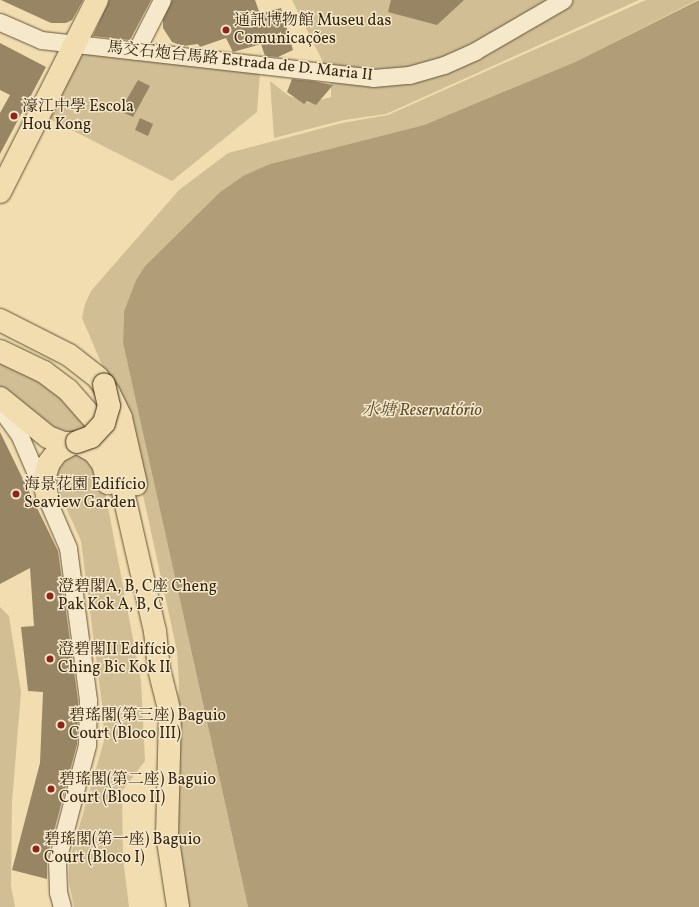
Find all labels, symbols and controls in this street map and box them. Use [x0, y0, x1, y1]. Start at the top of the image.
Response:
place label: 通訊博物館 Museu das Comunicações [234, 11, 391, 49]
marker: 通訊博物館 Museu das Comunicações [221, 25, 231, 35]
street label: 馬交石炮台馬路 Estrada de D. Maria II [106, 38, 374, 86]
place label: 濠江中學 Escola Hou Kong [22, 97, 134, 135]
marker: 濠江中學 Escola Hou Kong [9, 111, 19, 121]
water label: 水塘 Reservatório [362, 401, 482, 421]
place label: 海景花園 Edifício Seaview Garden [24, 475, 146, 513]
marker: 海景花園 Edifício Seaview Garden [11, 489, 21, 499]
place label: 澄碧閣A, B, C座 Cheng Pak Kok A, B, C [58, 577, 217, 615]
marker: 澄碧閣A, B, C座 Cheng Pak Kok A, B, C [45, 591, 55, 601]
place label: 澄碧閣II Edifício Ching Bic Kok II [58, 640, 175, 678]
marker: 澄碧閣II Edifício Ching Bic Kok II [45, 654, 55, 664]
place label: 碧瑤閣(第三座) Baguio Court (Bloco III) [69, 706, 226, 744]
marker: 碧瑤閣(第三座) Baguio Court (Bloco III) [56, 720, 66, 730]
place label: 碧瑤閣(第二座) Baguio Court (Bloco II) [59, 770, 216, 808]
marker: 碧瑤閣(第二座) Baguio Court (Bloco II) [46, 784, 56, 794]
place label: 碧瑤閣(第一座) Baguio Court (Bloco I) [44, 830, 201, 868]
marker: 碧瑤閣(第一座) Baguio Court (Bloco I) [31, 844, 41, 854]

